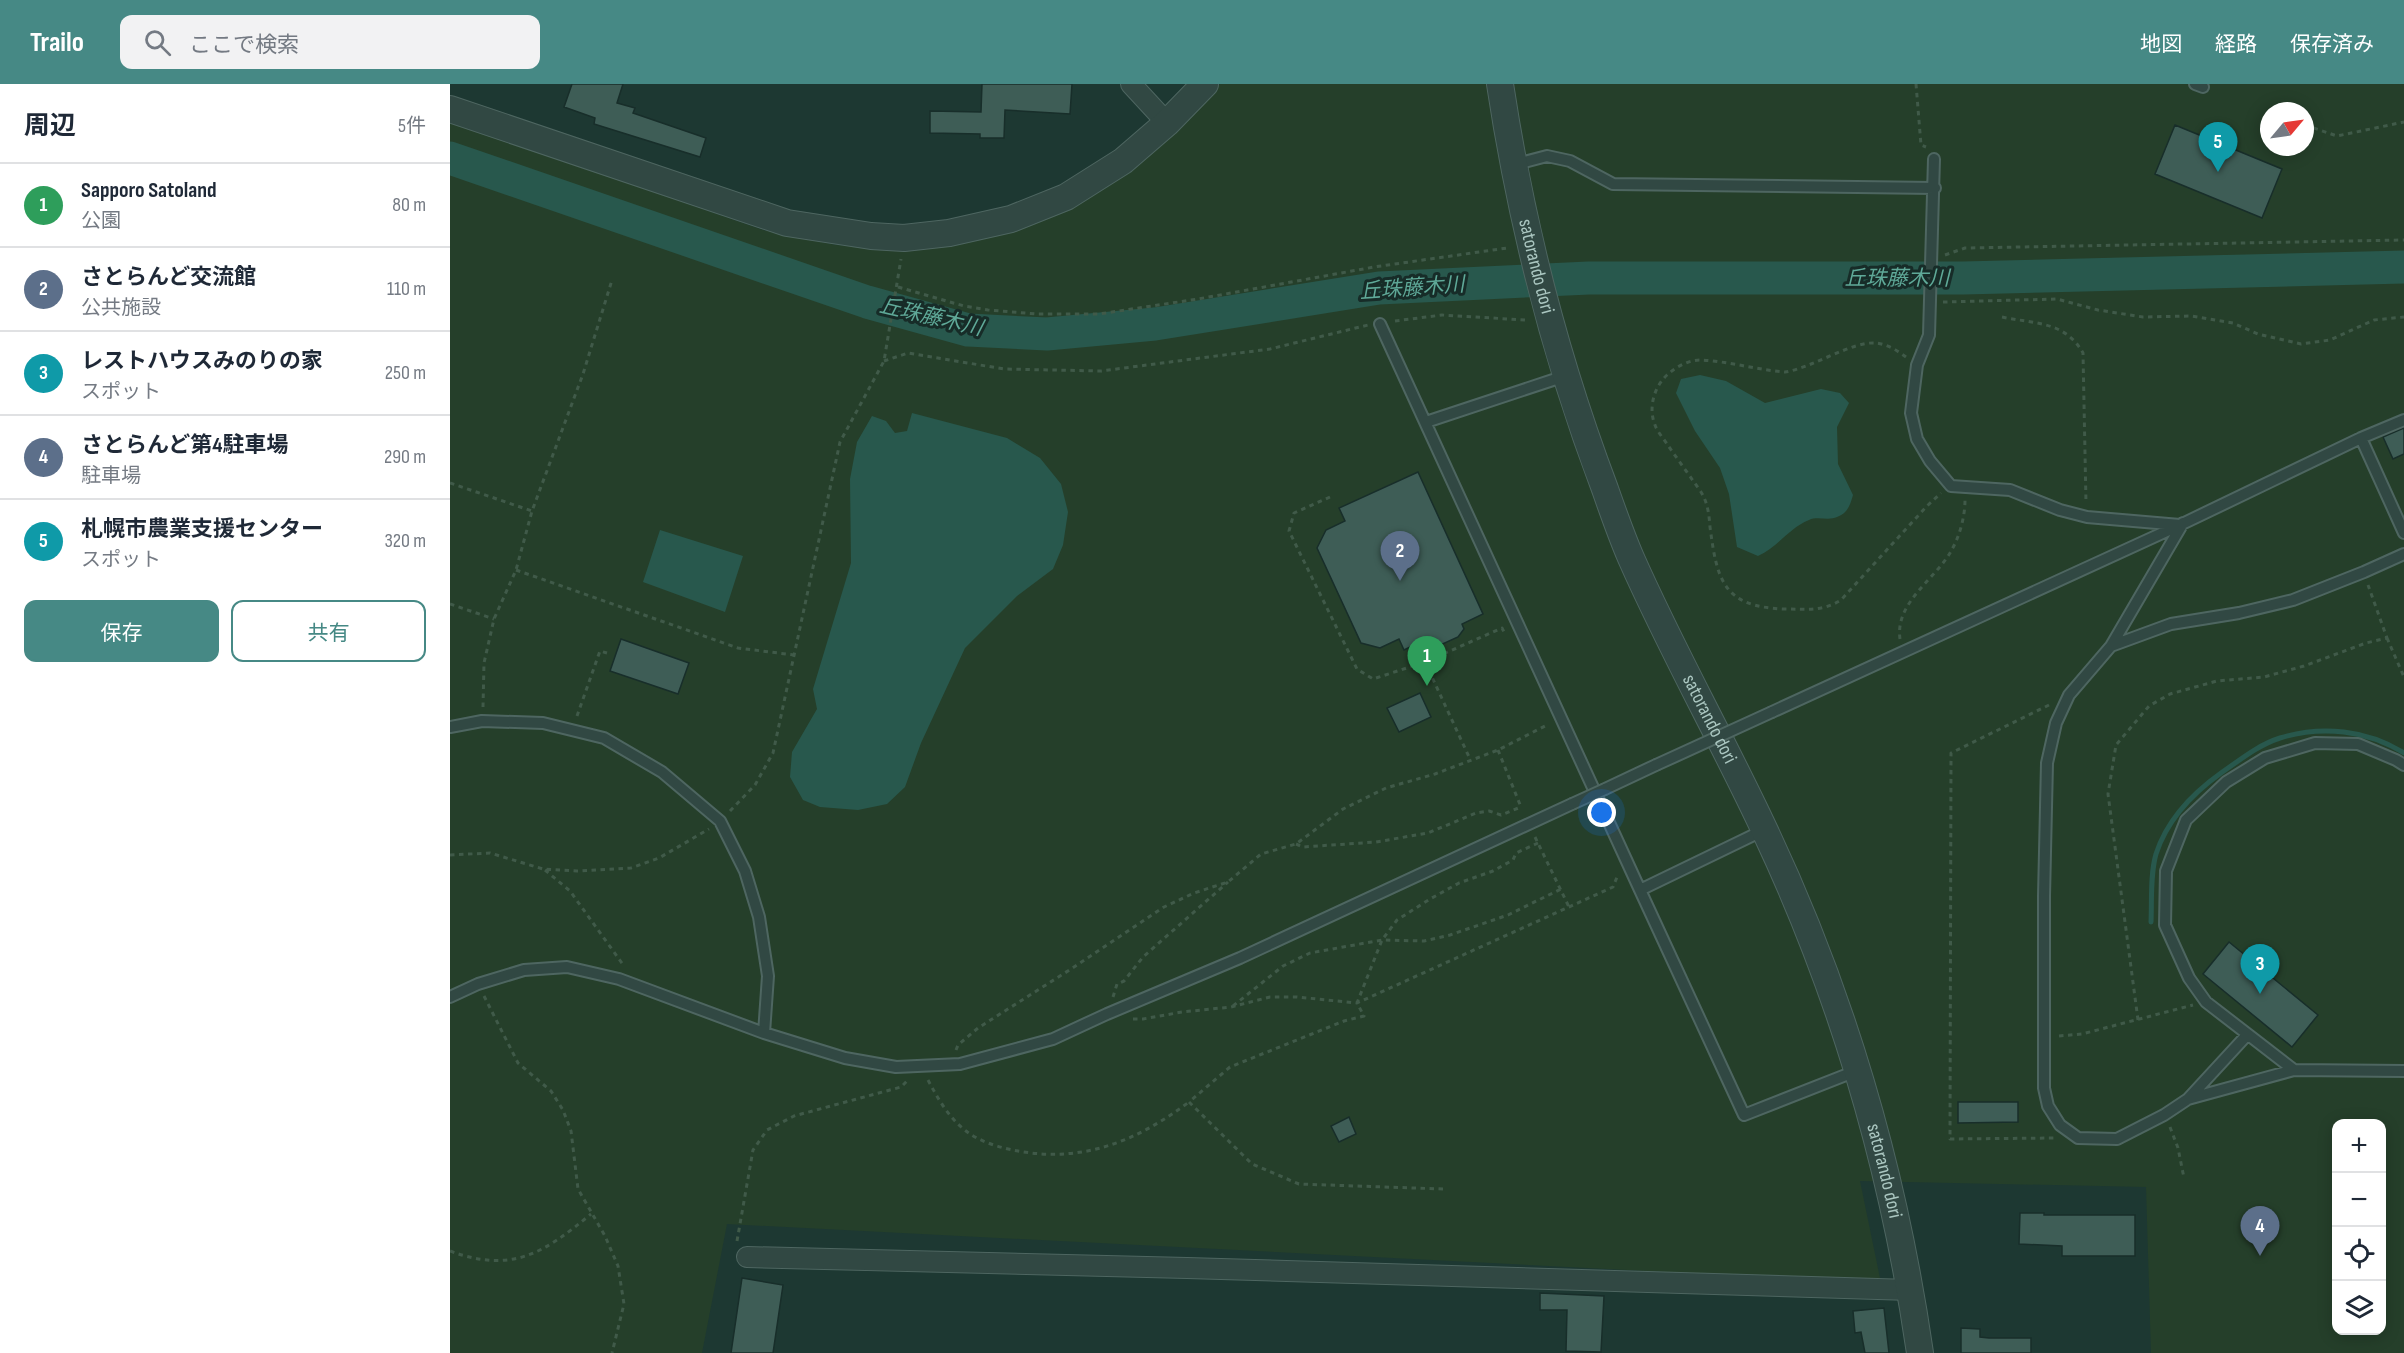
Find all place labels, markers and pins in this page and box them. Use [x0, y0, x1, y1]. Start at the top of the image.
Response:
pin: 5 [2198, 122, 2238, 172]
pin: 2 [1380, 532, 1420, 581]
pin: 1 [1408, 636, 1446, 686]
pin: 3 [2240, 944, 2280, 994]
pin: 4 [2240, 1206, 2280, 1256]

